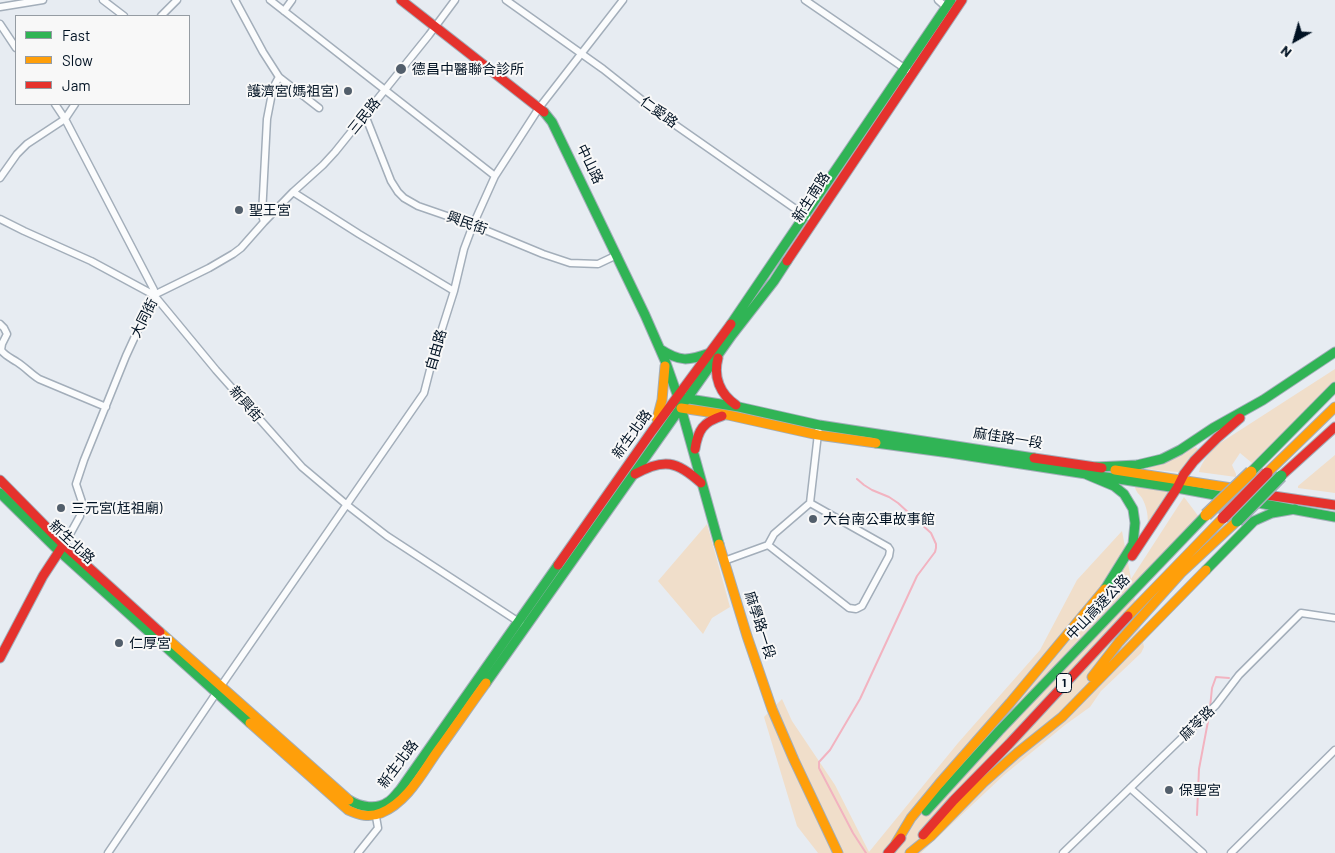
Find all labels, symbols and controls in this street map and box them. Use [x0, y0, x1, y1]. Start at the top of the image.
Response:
legend [15, 15, 190, 105]
north arrow [1270, 15, 1320, 65]
text: Fast [62, 26, 90, 44]
text: N [1277, 43, 1294, 62]
text: Slow [62, 51, 93, 69]
place label: 德昌中醫聯合診所 [412, 61, 524, 77]
marker: 德昌中醫聯合診所 [394, 62, 408, 76]
text: Jam [62, 76, 91, 94]
place label: 護濟宮(媽祖宮) [247, 83, 338, 99]
marker: 護濟宮(媽祖宮) [342, 85, 354, 97]
street label: 仁愛路 [637, 93, 681, 131]
street label: 三民路 [344, 94, 384, 138]
street label: 中山路 [573, 141, 607, 187]
street label: 新生南路 [789, 169, 833, 225]
place label: 聖王宮 [249, 202, 291, 218]
marker: 聖王宮 [233, 204, 245, 216]
street label: 興民街 [444, 208, 490, 238]
street label: 大同街 [127, 295, 161, 341]
street label: 自由路 [422, 327, 450, 373]
street label: 新興街 [226, 383, 266, 425]
street label: 新生北路 [609, 406, 655, 462]
street label: 麻佳路一段 [972, 424, 1044, 452]
place label: 三元宮(尪祖廟) [71, 500, 162, 516]
marker: 三元宮(尪祖廟) [55, 502, 67, 514]
place label: 大台南公車故事館 [823, 511, 935, 527]
marker: 大台南公車故事館 [807, 513, 819, 525]
street label: 新生北路 [46, 517, 98, 567]
street label: 中山高速公路 [1063, 571, 1133, 643]
street label: 麻學路一段 [741, 589, 779, 661]
place label: 仁厚宮 [129, 635, 171, 651]
marker: 仁厚宮 [113, 637, 125, 649]
road number: 1 [1056, 674, 1072, 692]
street label: 麻苓路 [1176, 702, 1218, 744]
street label: 新生北路 [374, 737, 422, 791]
place label: 保聖宮 [1179, 782, 1221, 798]
marker: 保聖宮 [1163, 784, 1175, 796]

